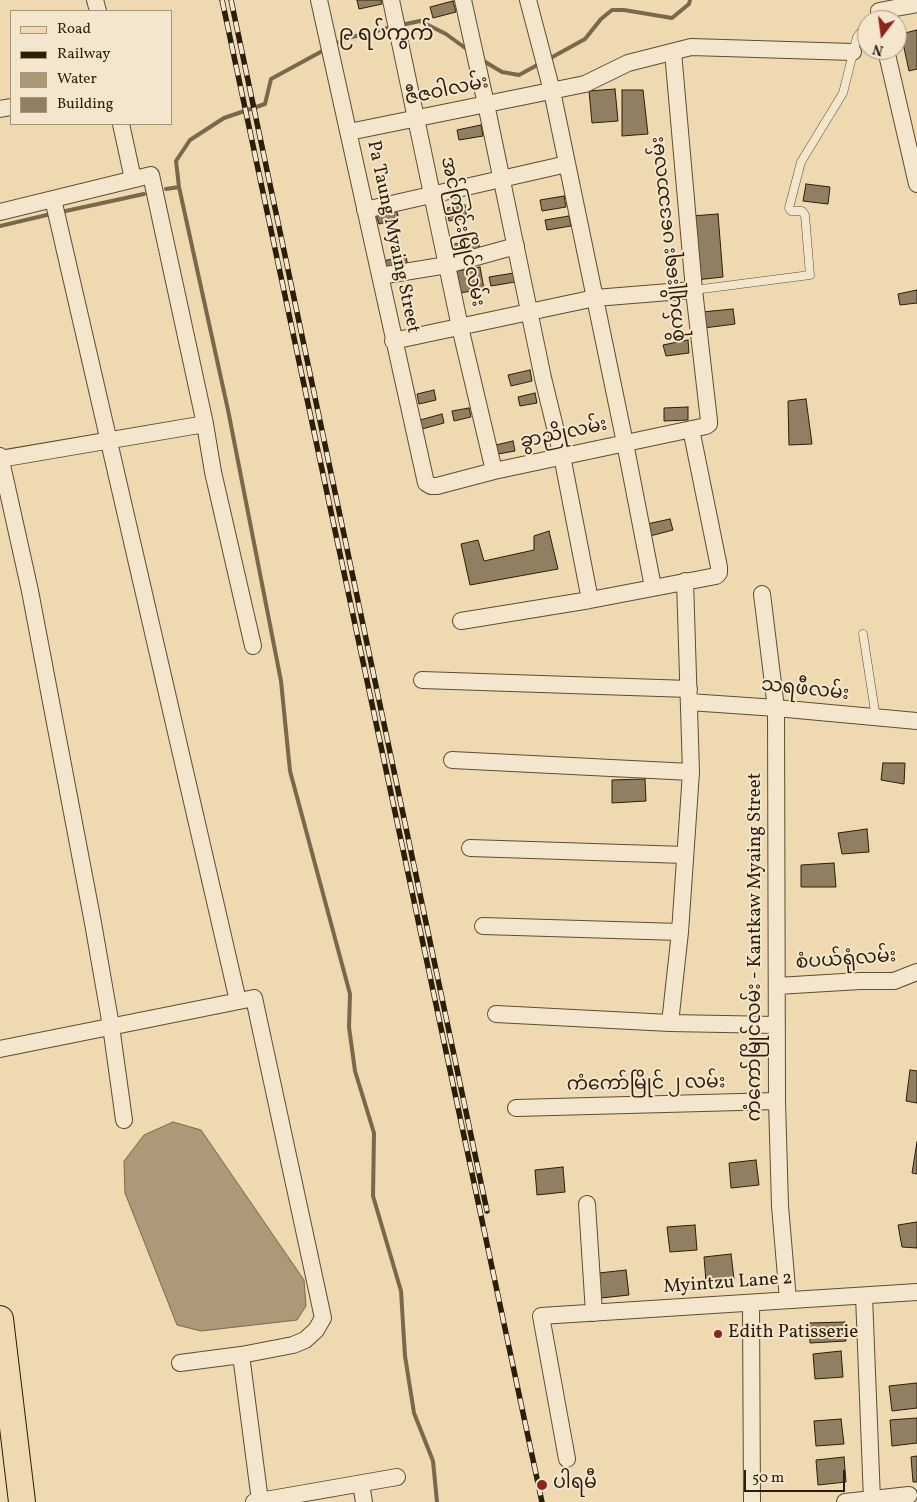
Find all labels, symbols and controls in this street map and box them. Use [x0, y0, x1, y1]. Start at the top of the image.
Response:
legend [10, 10, 172, 125]
north arrow [857, 10, 907, 60]
text: Road [57, 19, 91, 40]
district label: ၉ ရပ်ကွက် [338, 23, 434, 49]
text: N [871, 39, 886, 60]
text: Railway [57, 44, 110, 65]
text: Water [57, 69, 97, 90]
street label: ဇီဇဝါလမ်း [403, 72, 491, 112]
text: Building [57, 94, 113, 115]
street label: စိုက်ပျိုးရေး ပဒေသာလမ်း [648, 135, 692, 343]
street label: Pa Taung Myaing Street [360, 139, 424, 335]
street label: အင်ကြင်းမြိုင်လမ်း [434, 155, 488, 309]
street label: ခွာညိုလမ်း [518, 415, 610, 455]
street label: သရဖီလမ်း [760, 675, 850, 707]
street label: ကံကော်မြိုင်လမ်း - Kantkaw Myaing Street [746, 773, 768, 1121]
street label: စံပယ်ရုံလမ်း [795, 946, 897, 976]
street label: ကံကော်မြိုင် ၂ လမ်း [566, 1072, 726, 1098]
street label: Myintzu Lane 2 [663, 1268, 793, 1300]
place label: Edith Patisserie [728, 1323, 858, 1345]
marker: Edith Patisserie [712, 1328, 724, 1340]
scale bar [747, 1460, 848, 1492]
text: 50 m [752, 1468, 784, 1489]
place label: ပါရမီ [553, 1474, 597, 1496]
marker: ပါရမီ [535, 1478, 549, 1492]

